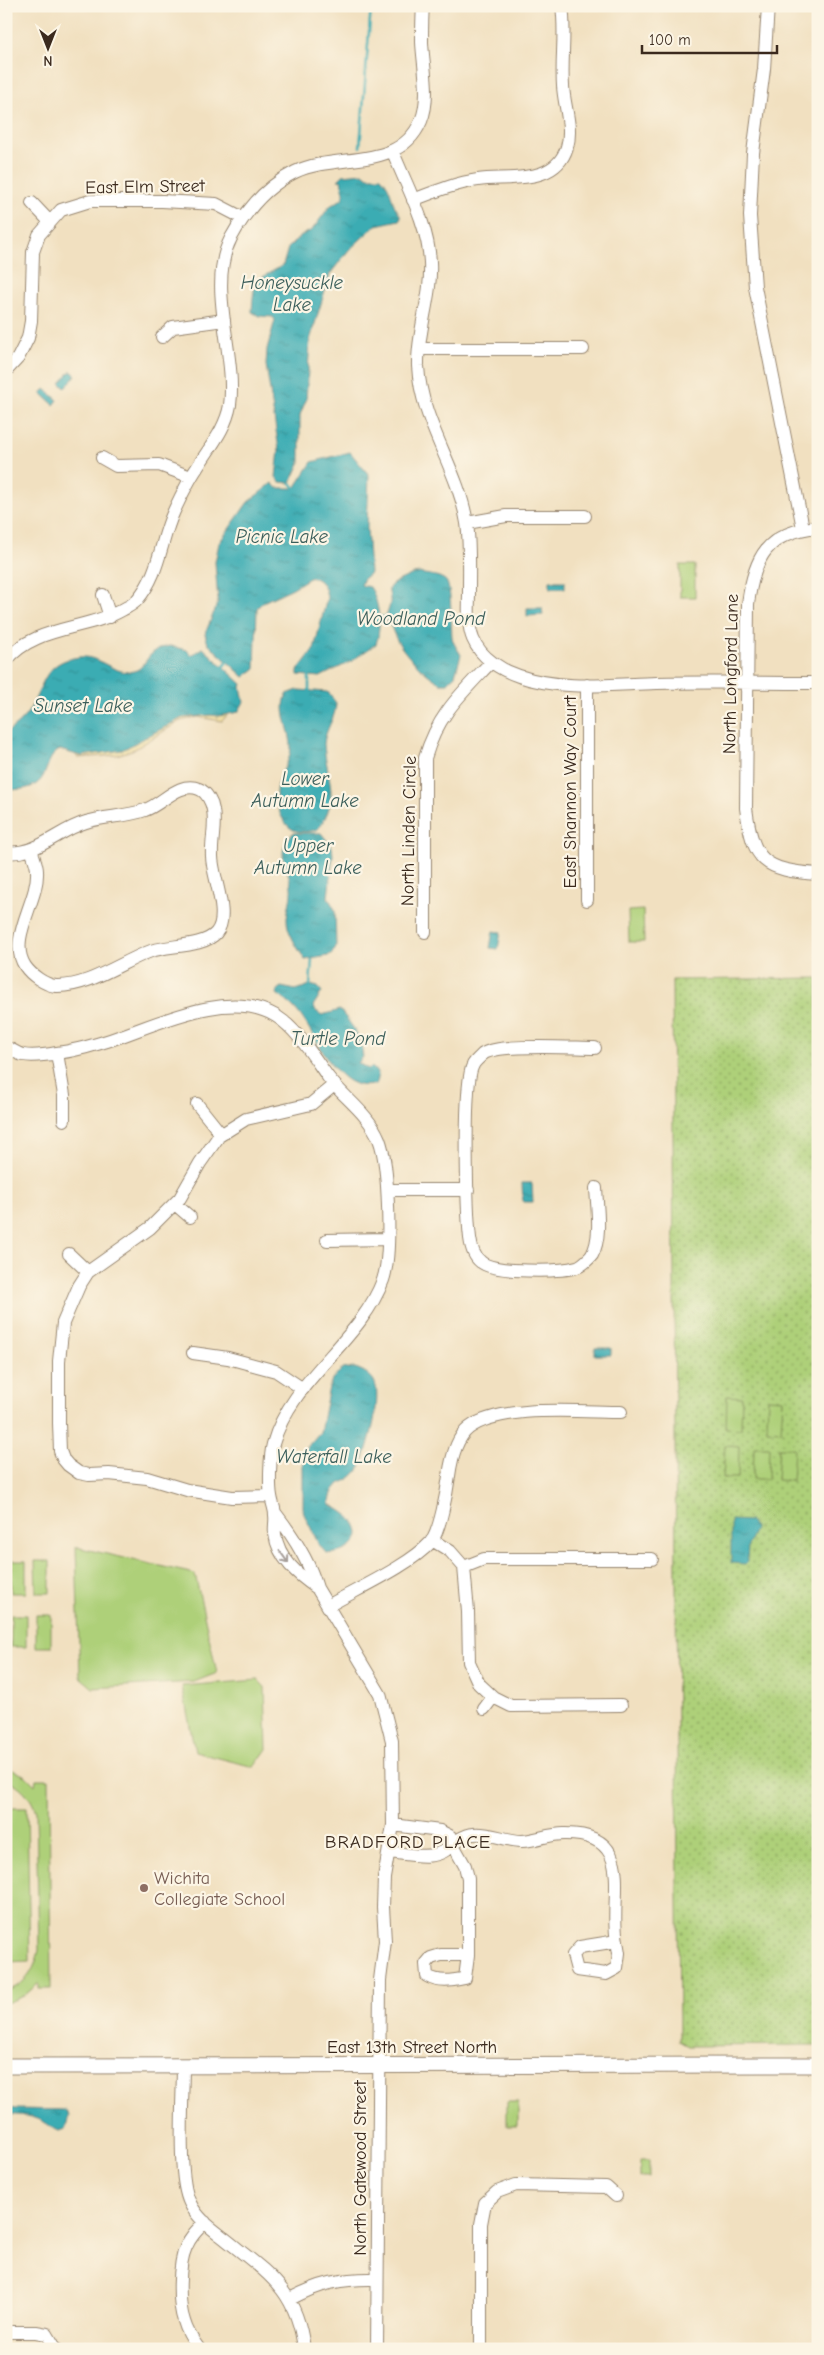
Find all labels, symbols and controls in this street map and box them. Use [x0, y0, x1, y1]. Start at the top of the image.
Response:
north arrow [22, 22, 72, 72]
scale bar [642, 22, 776, 54]
text: 100 m [649, 31, 691, 49]
text: N [43, 52, 53, 69]
street label: East Elm Street [85, 175, 206, 199]
water label: Honeysuckle Lake [241, 272, 344, 316]
water label: Picnic Lake [236, 526, 329, 548]
street label: North Longford Lane [719, 594, 743, 754]
water label: Woodland Pond [357, 608, 486, 630]
water label: Sunset Lake [34, 695, 133, 717]
street label: East Shannon Way Court [560, 695, 581, 888]
street label: North Linden Circle [397, 756, 421, 906]
water label: Lower Autumn Lake [250, 768, 359, 812]
water label: Upper Autumn Lake [253, 835, 362, 879]
water label: Turtle Pond [291, 1028, 386, 1050]
water label: Waterfall Lake [276, 1446, 392, 1468]
one-way arrow [279, 1550, 289, 1564]
district label: BRADFORD PLACE [325, 1831, 491, 1853]
place label: Wichita Collegiate School [154, 1868, 285, 1910]
marker: Wichita Collegiate School [138, 1882, 150, 1894]
street label: East 13th Street North [327, 2037, 497, 2058]
street label: North Gatewood Street [350, 2080, 371, 2256]

